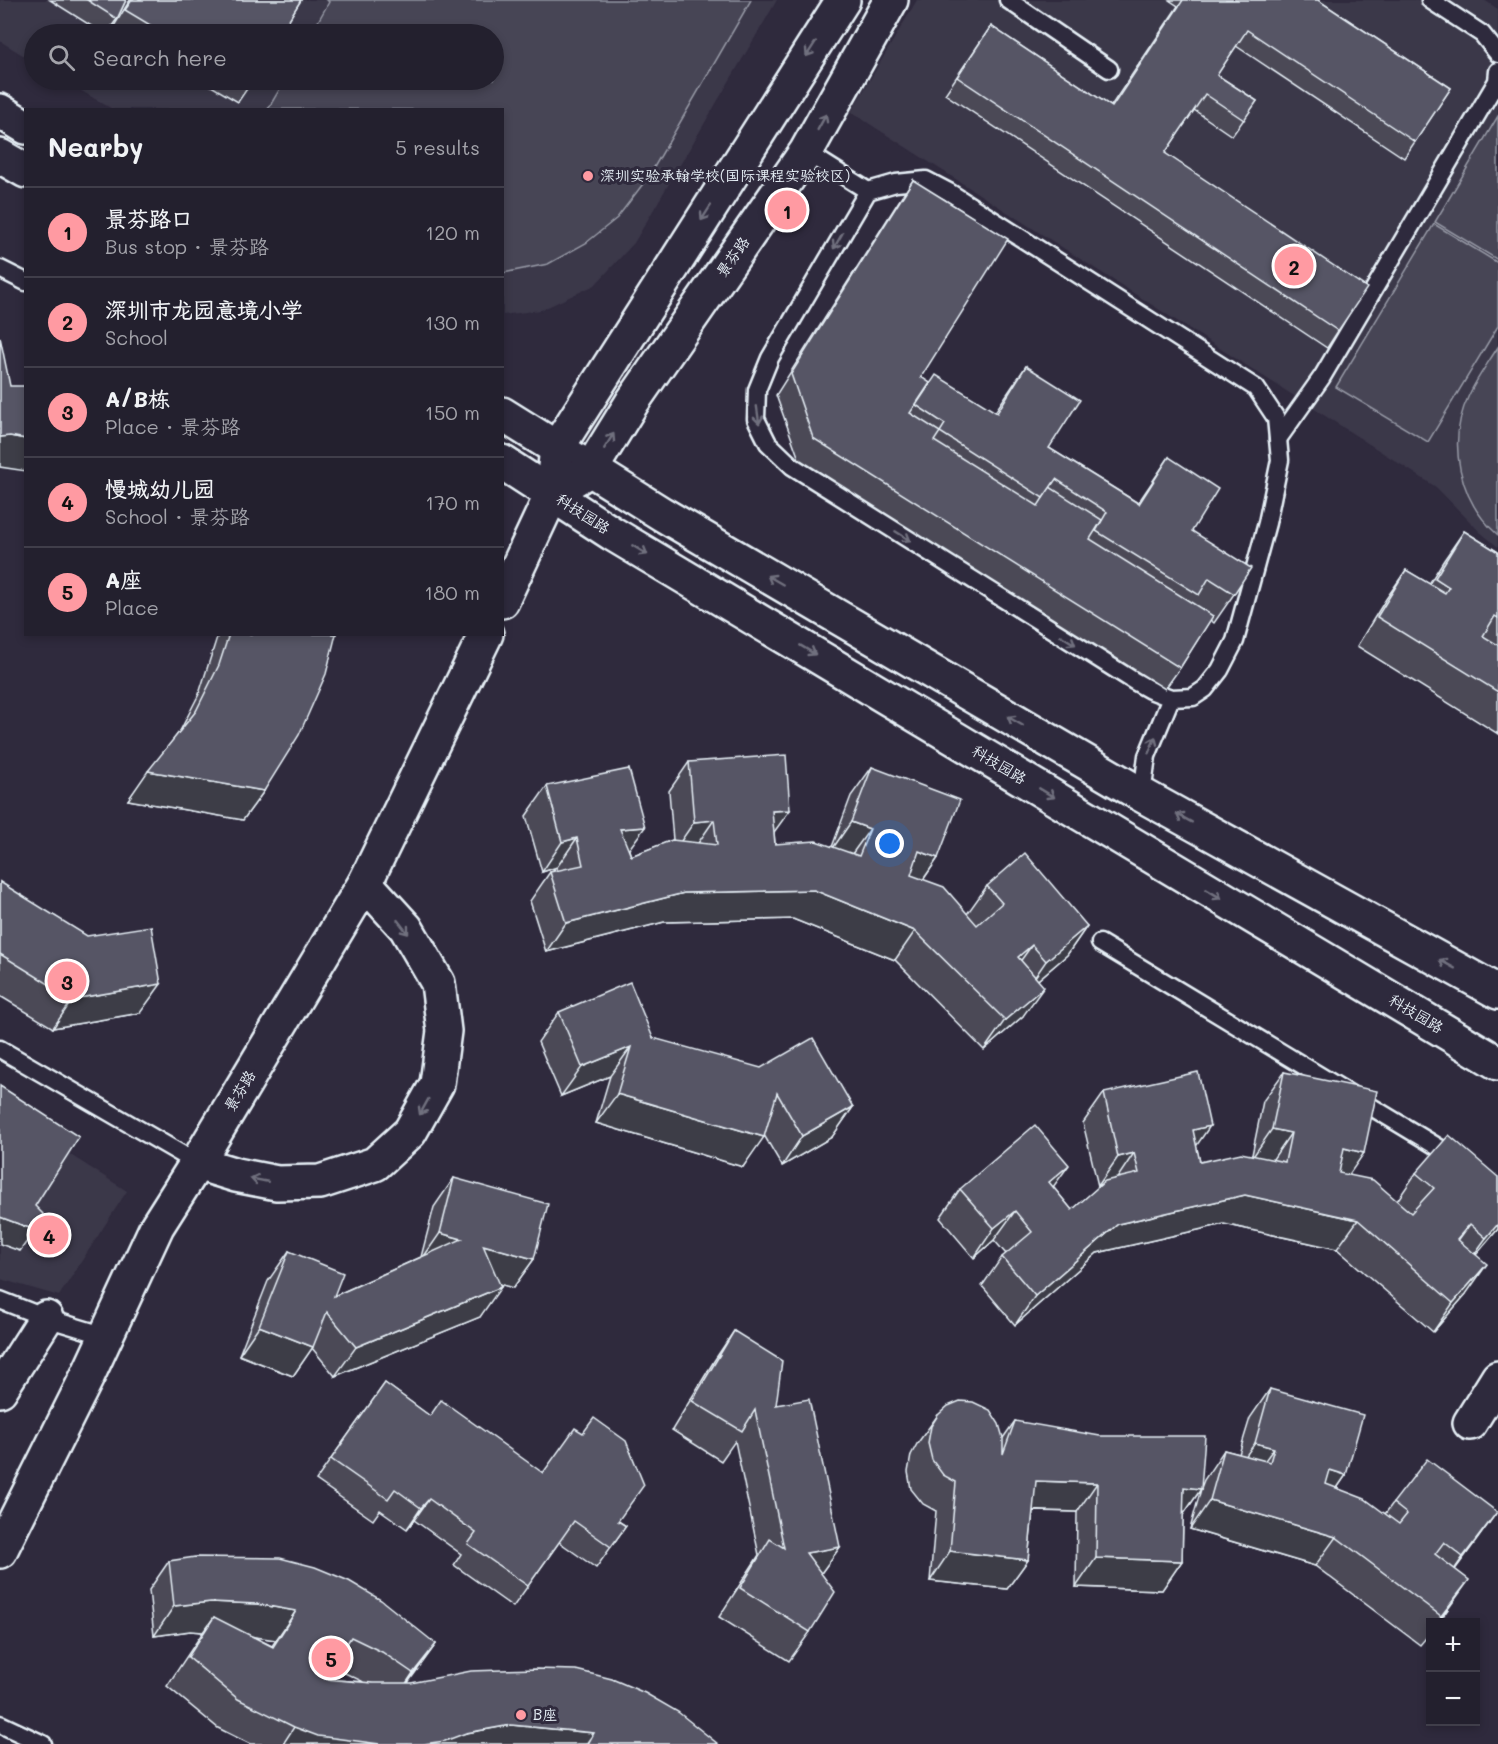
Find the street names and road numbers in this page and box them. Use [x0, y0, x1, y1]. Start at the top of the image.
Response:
street label: 景芬路 [711, 232, 753, 281]
street label: 科技园路 [553, 488, 614, 538]
street label: 科技园路 [969, 740, 1030, 788]
street label: 科技园路 [1386, 989, 1447, 1037]
street label: 景芬路 [219, 1066, 259, 1115]

